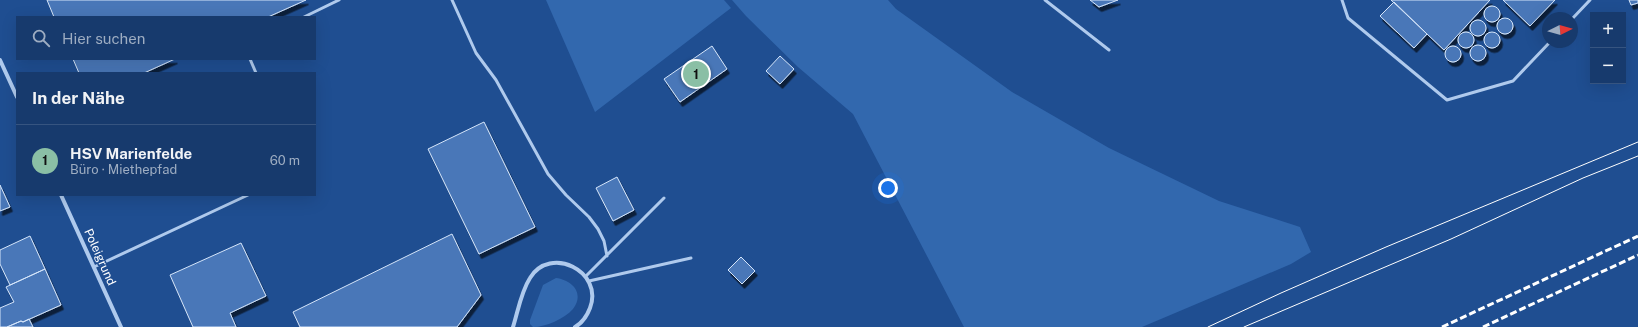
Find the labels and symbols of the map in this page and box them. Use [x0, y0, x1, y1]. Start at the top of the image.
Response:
north arrow [1542, 12, 1578, 48]
pin: 1 [683, 59, 709, 89]
your location [878, 178, 898, 198]
street label: Poleigrund [81, 226, 119, 288]

